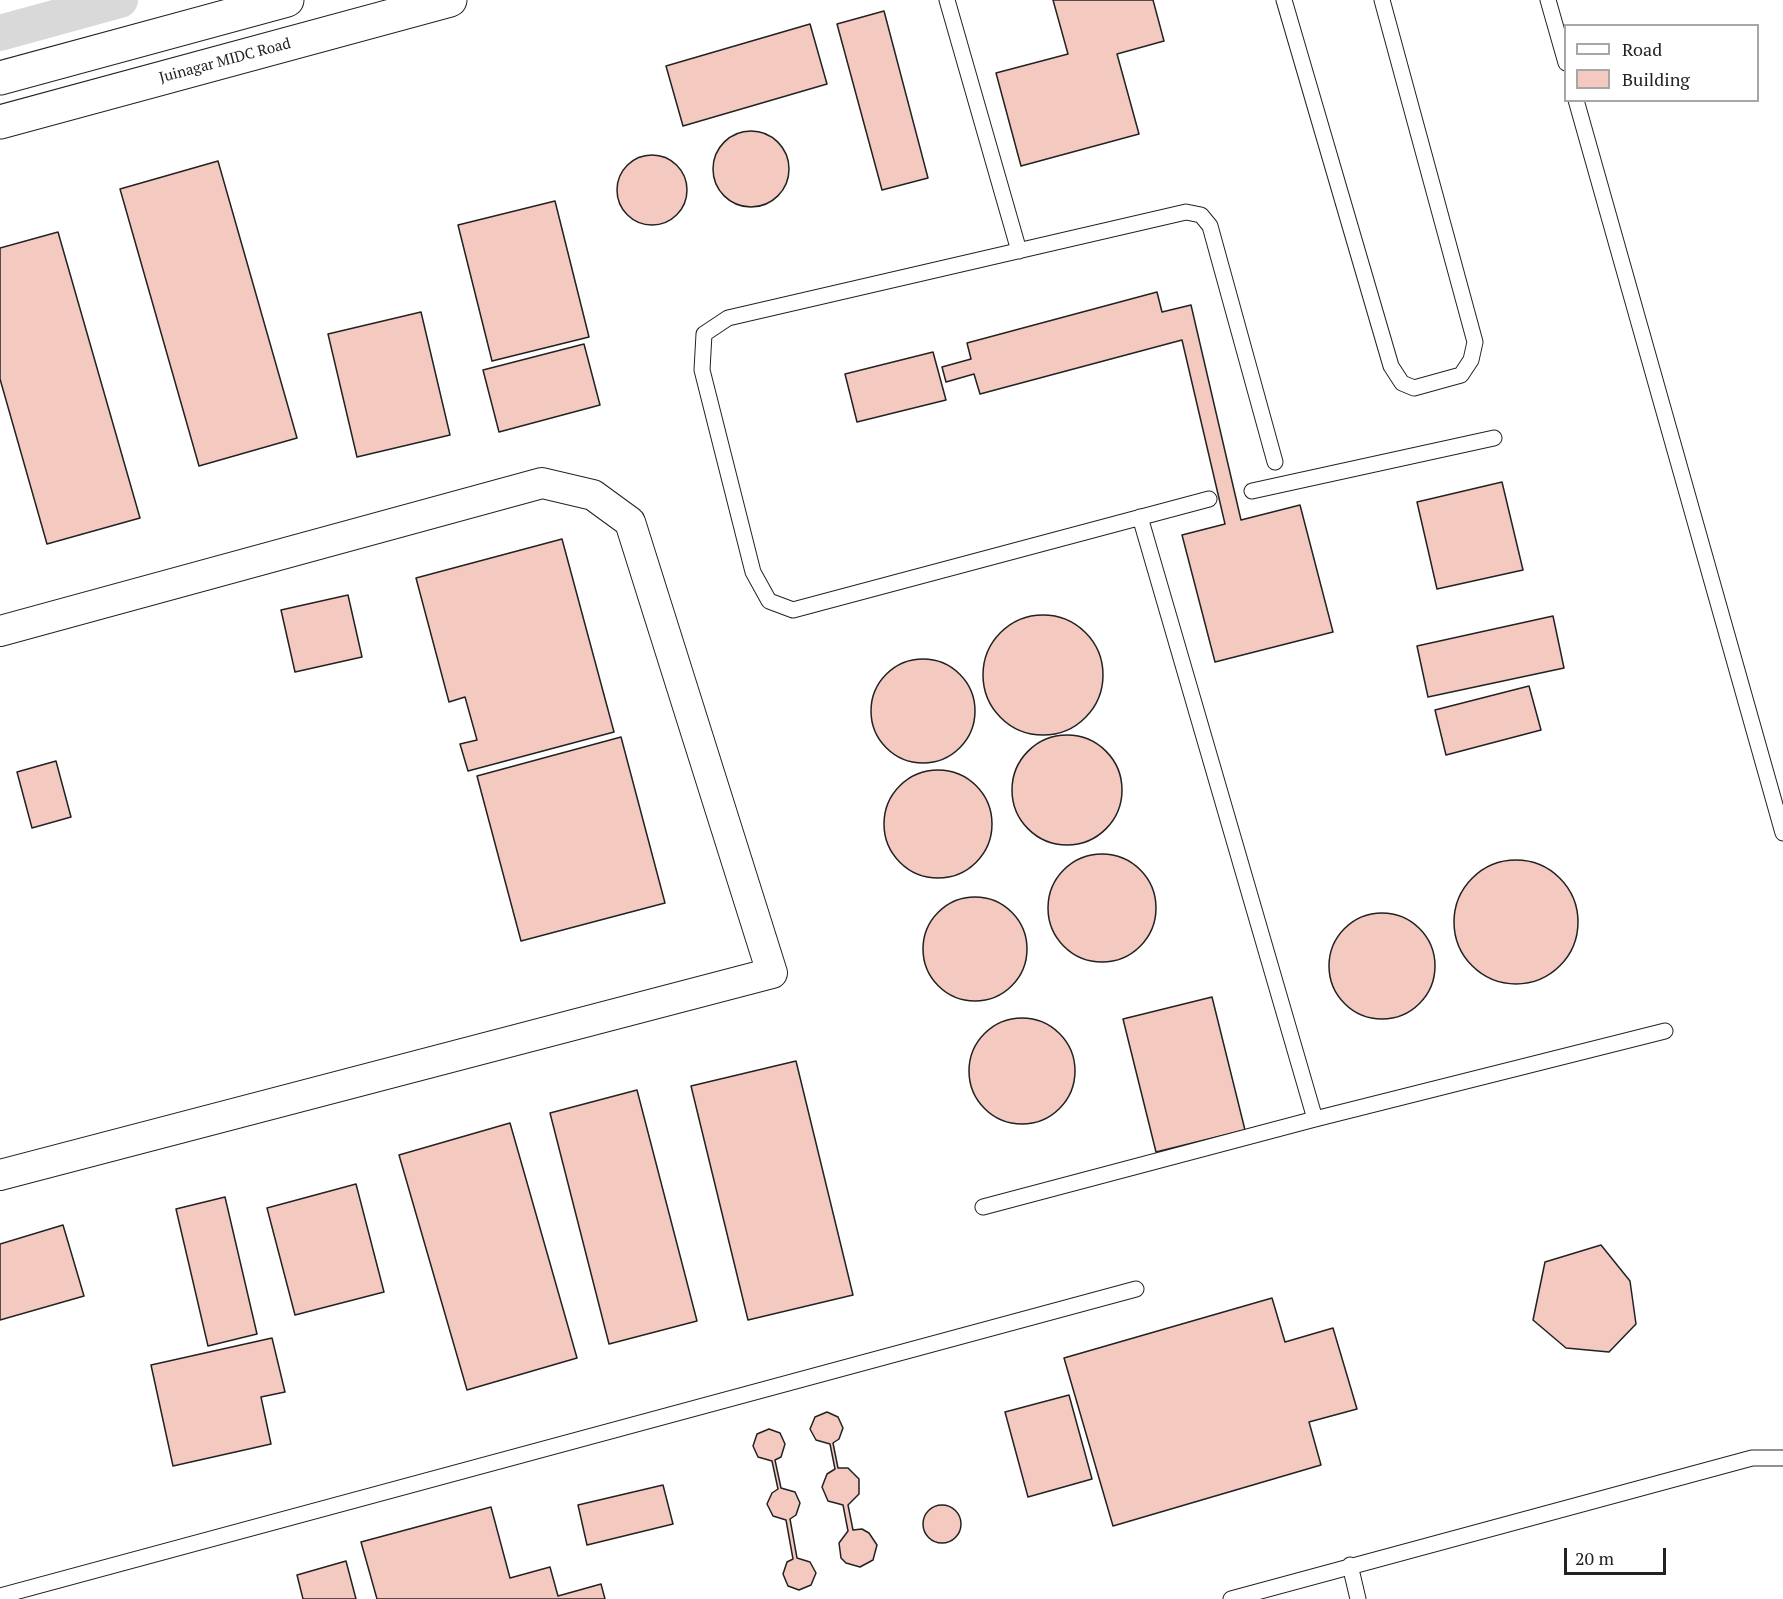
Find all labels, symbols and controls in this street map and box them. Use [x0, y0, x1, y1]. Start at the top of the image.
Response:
legend [1564, 24, 1759, 102]
street label: Juinagar MIDC Road [157, 35, 293, 87]
text: Road [1622, 37, 1662, 61]
text: Building [1622, 67, 1690, 91]
scale bar [1567, 1536, 1669, 1574]
text: 20 m [1575, 1546, 1614, 1570]

